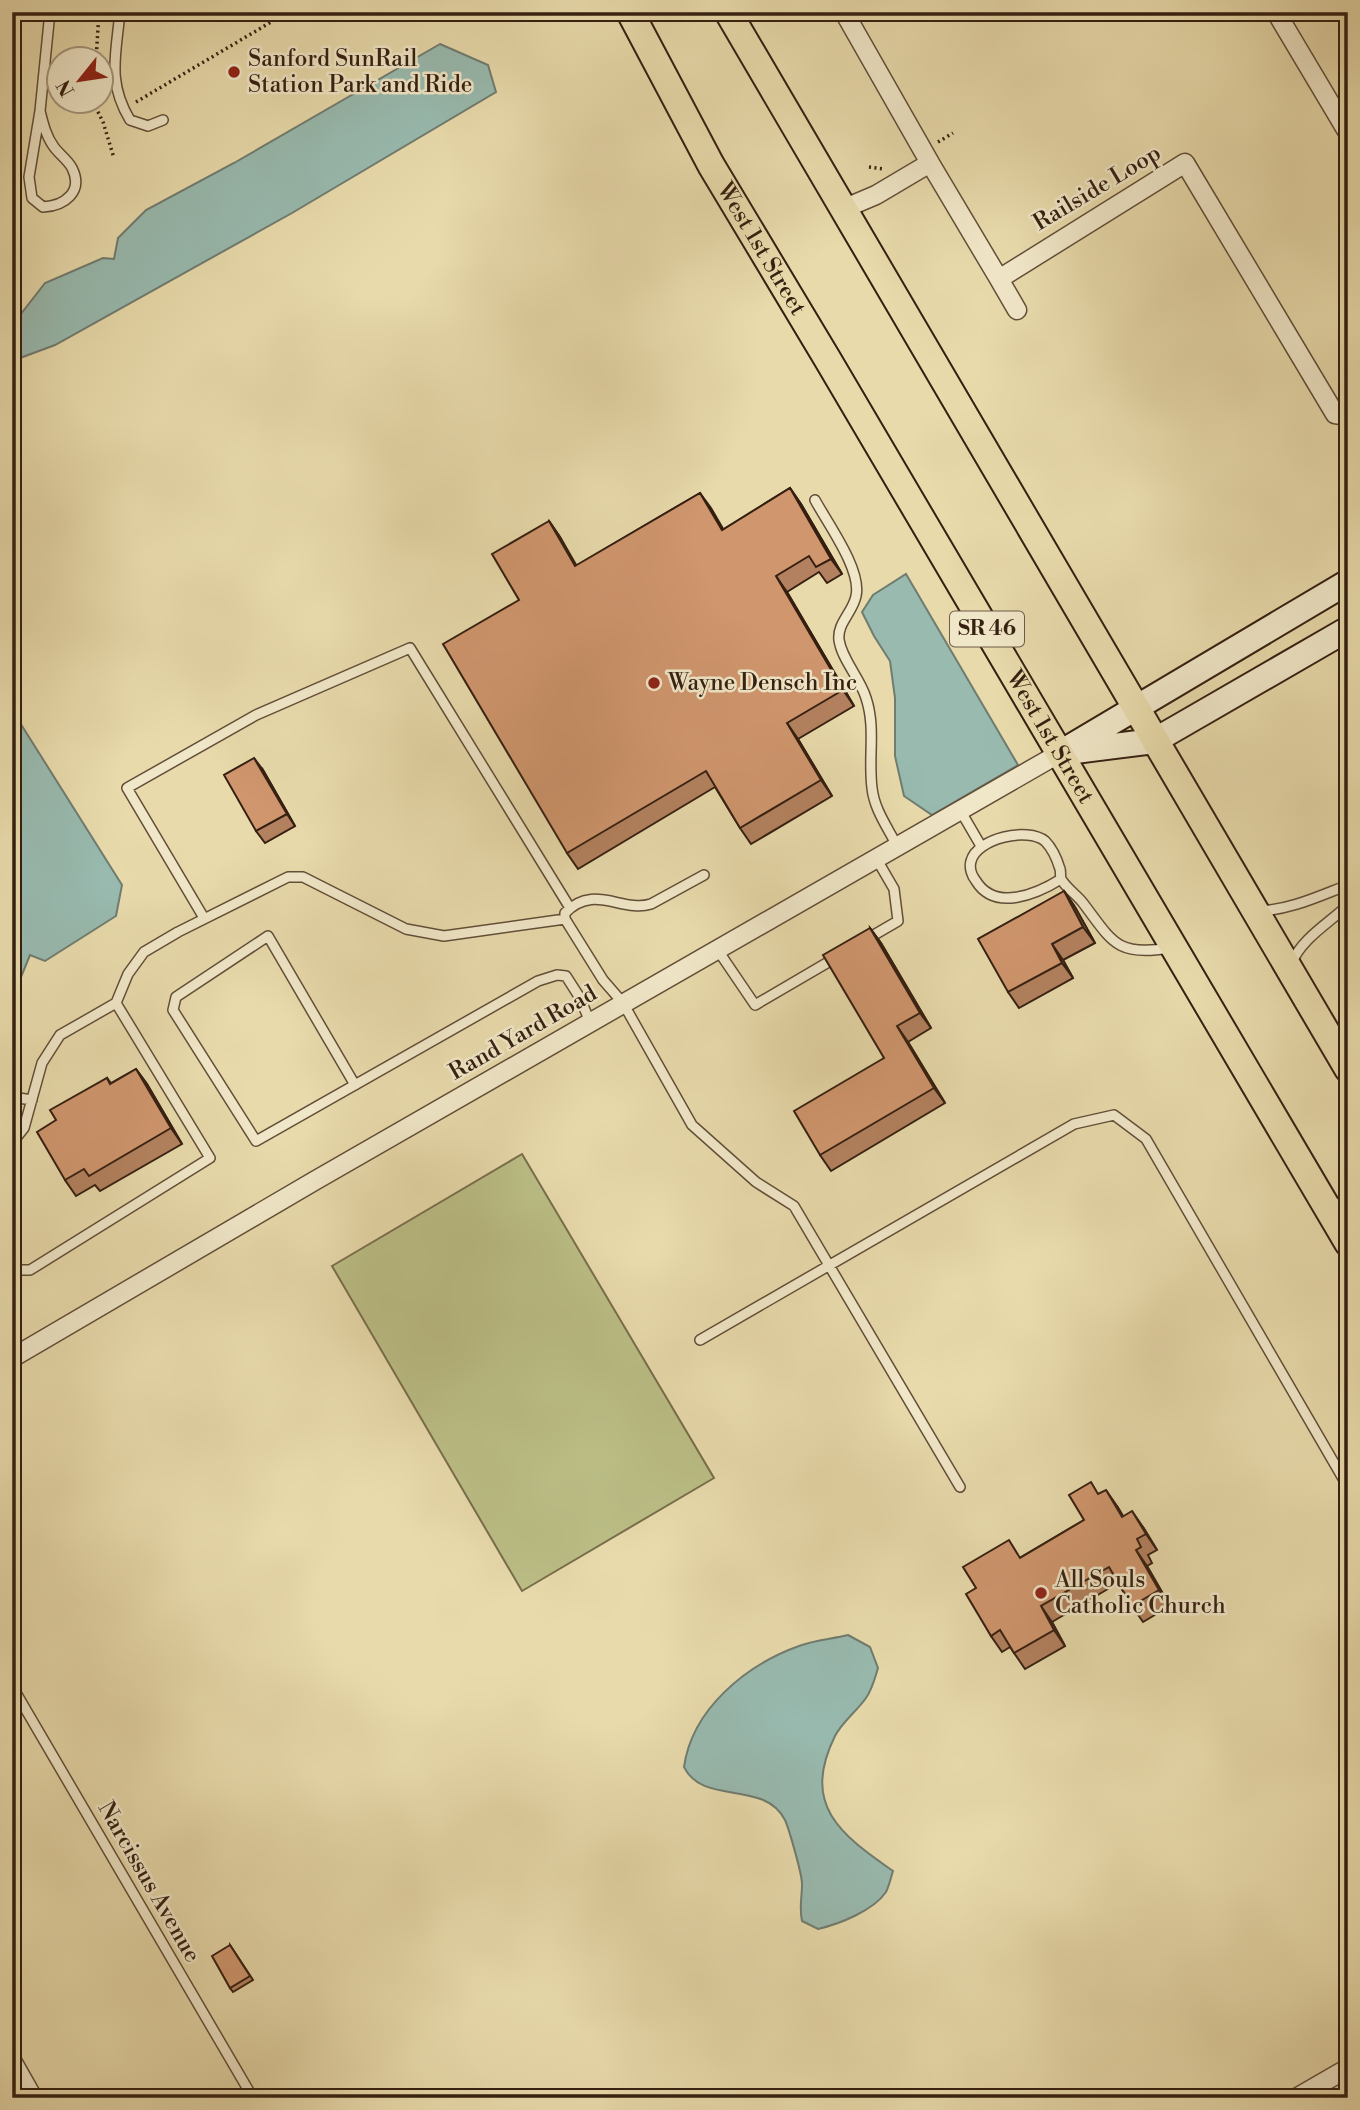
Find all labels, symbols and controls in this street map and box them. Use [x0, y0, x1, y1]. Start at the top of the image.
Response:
place label: Sanford SunRail Station Park and Ride [248, 45, 472, 99]
north arrow [46, 46, 116, 116]
marker: Sanford SunRail Station Park and Ride [226, 64, 242, 80]
text: N [52, 75, 80, 101]
street label: Railside Loop [1028, 139, 1166, 237]
street label: West 1st Street [710, 177, 812, 320]
road number: SR 46 [950, 612, 1024, 646]
street label: West 1st Street [999, 664, 1100, 809]
place label: Wayne Densch Inc [667, 669, 857, 697]
marker: Wayne Densch Inc [646, 675, 662, 691]
street label: Rand Yard Road [444, 979, 602, 1087]
place label: All Souls Catholic Church [1054, 1566, 1226, 1620]
marker: All Souls Catholic Church [1033, 1585, 1049, 1601]
street label: Narcissus Avenue [92, 1797, 206, 1967]

